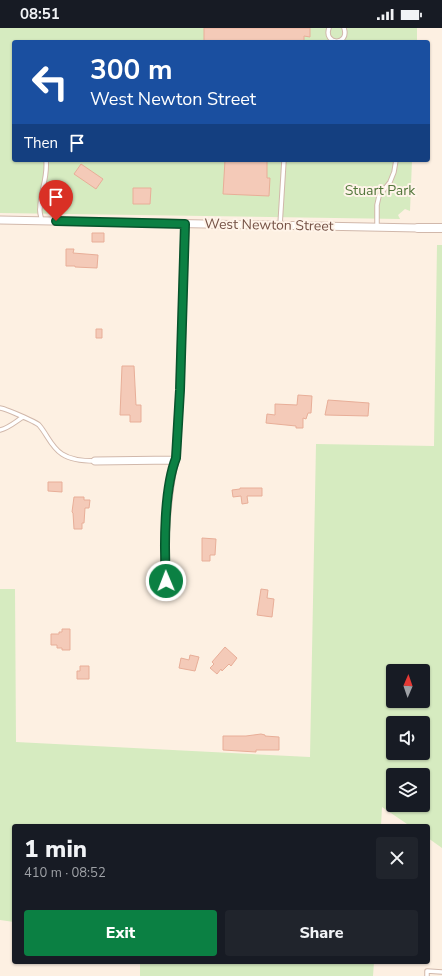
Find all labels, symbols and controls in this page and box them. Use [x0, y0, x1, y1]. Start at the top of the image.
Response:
text: 08:51 [20, 4, 60, 24]
text: 300 m [90, 51, 173, 89]
icon: left [24, 56, 76, 108]
text: West Newton Street [90, 87, 256, 111]
icon: arrive [66, 132, 88, 154]
text: Then [24, 133, 58, 153]
pin [39, 180, 73, 221]
park label: Stuart Park [345, 181, 416, 200]
icon: arrive [45, 186, 67, 208]
street label: West Newton Street [204, 214, 334, 236]
position arrow [145, 560, 187, 602]
north arrow [386, 664, 430, 708]
map controls [386, 664, 430, 812]
button: sound [386, 716, 430, 760]
button: layers [386, 768, 430, 812]
text: 1 min [24, 833, 87, 865]
button: close [376, 837, 418, 879]
text: 410 m · 08:52 [24, 864, 106, 882]
button: Exit [24, 910, 217, 956]
button: Share [225, 910, 418, 956]

